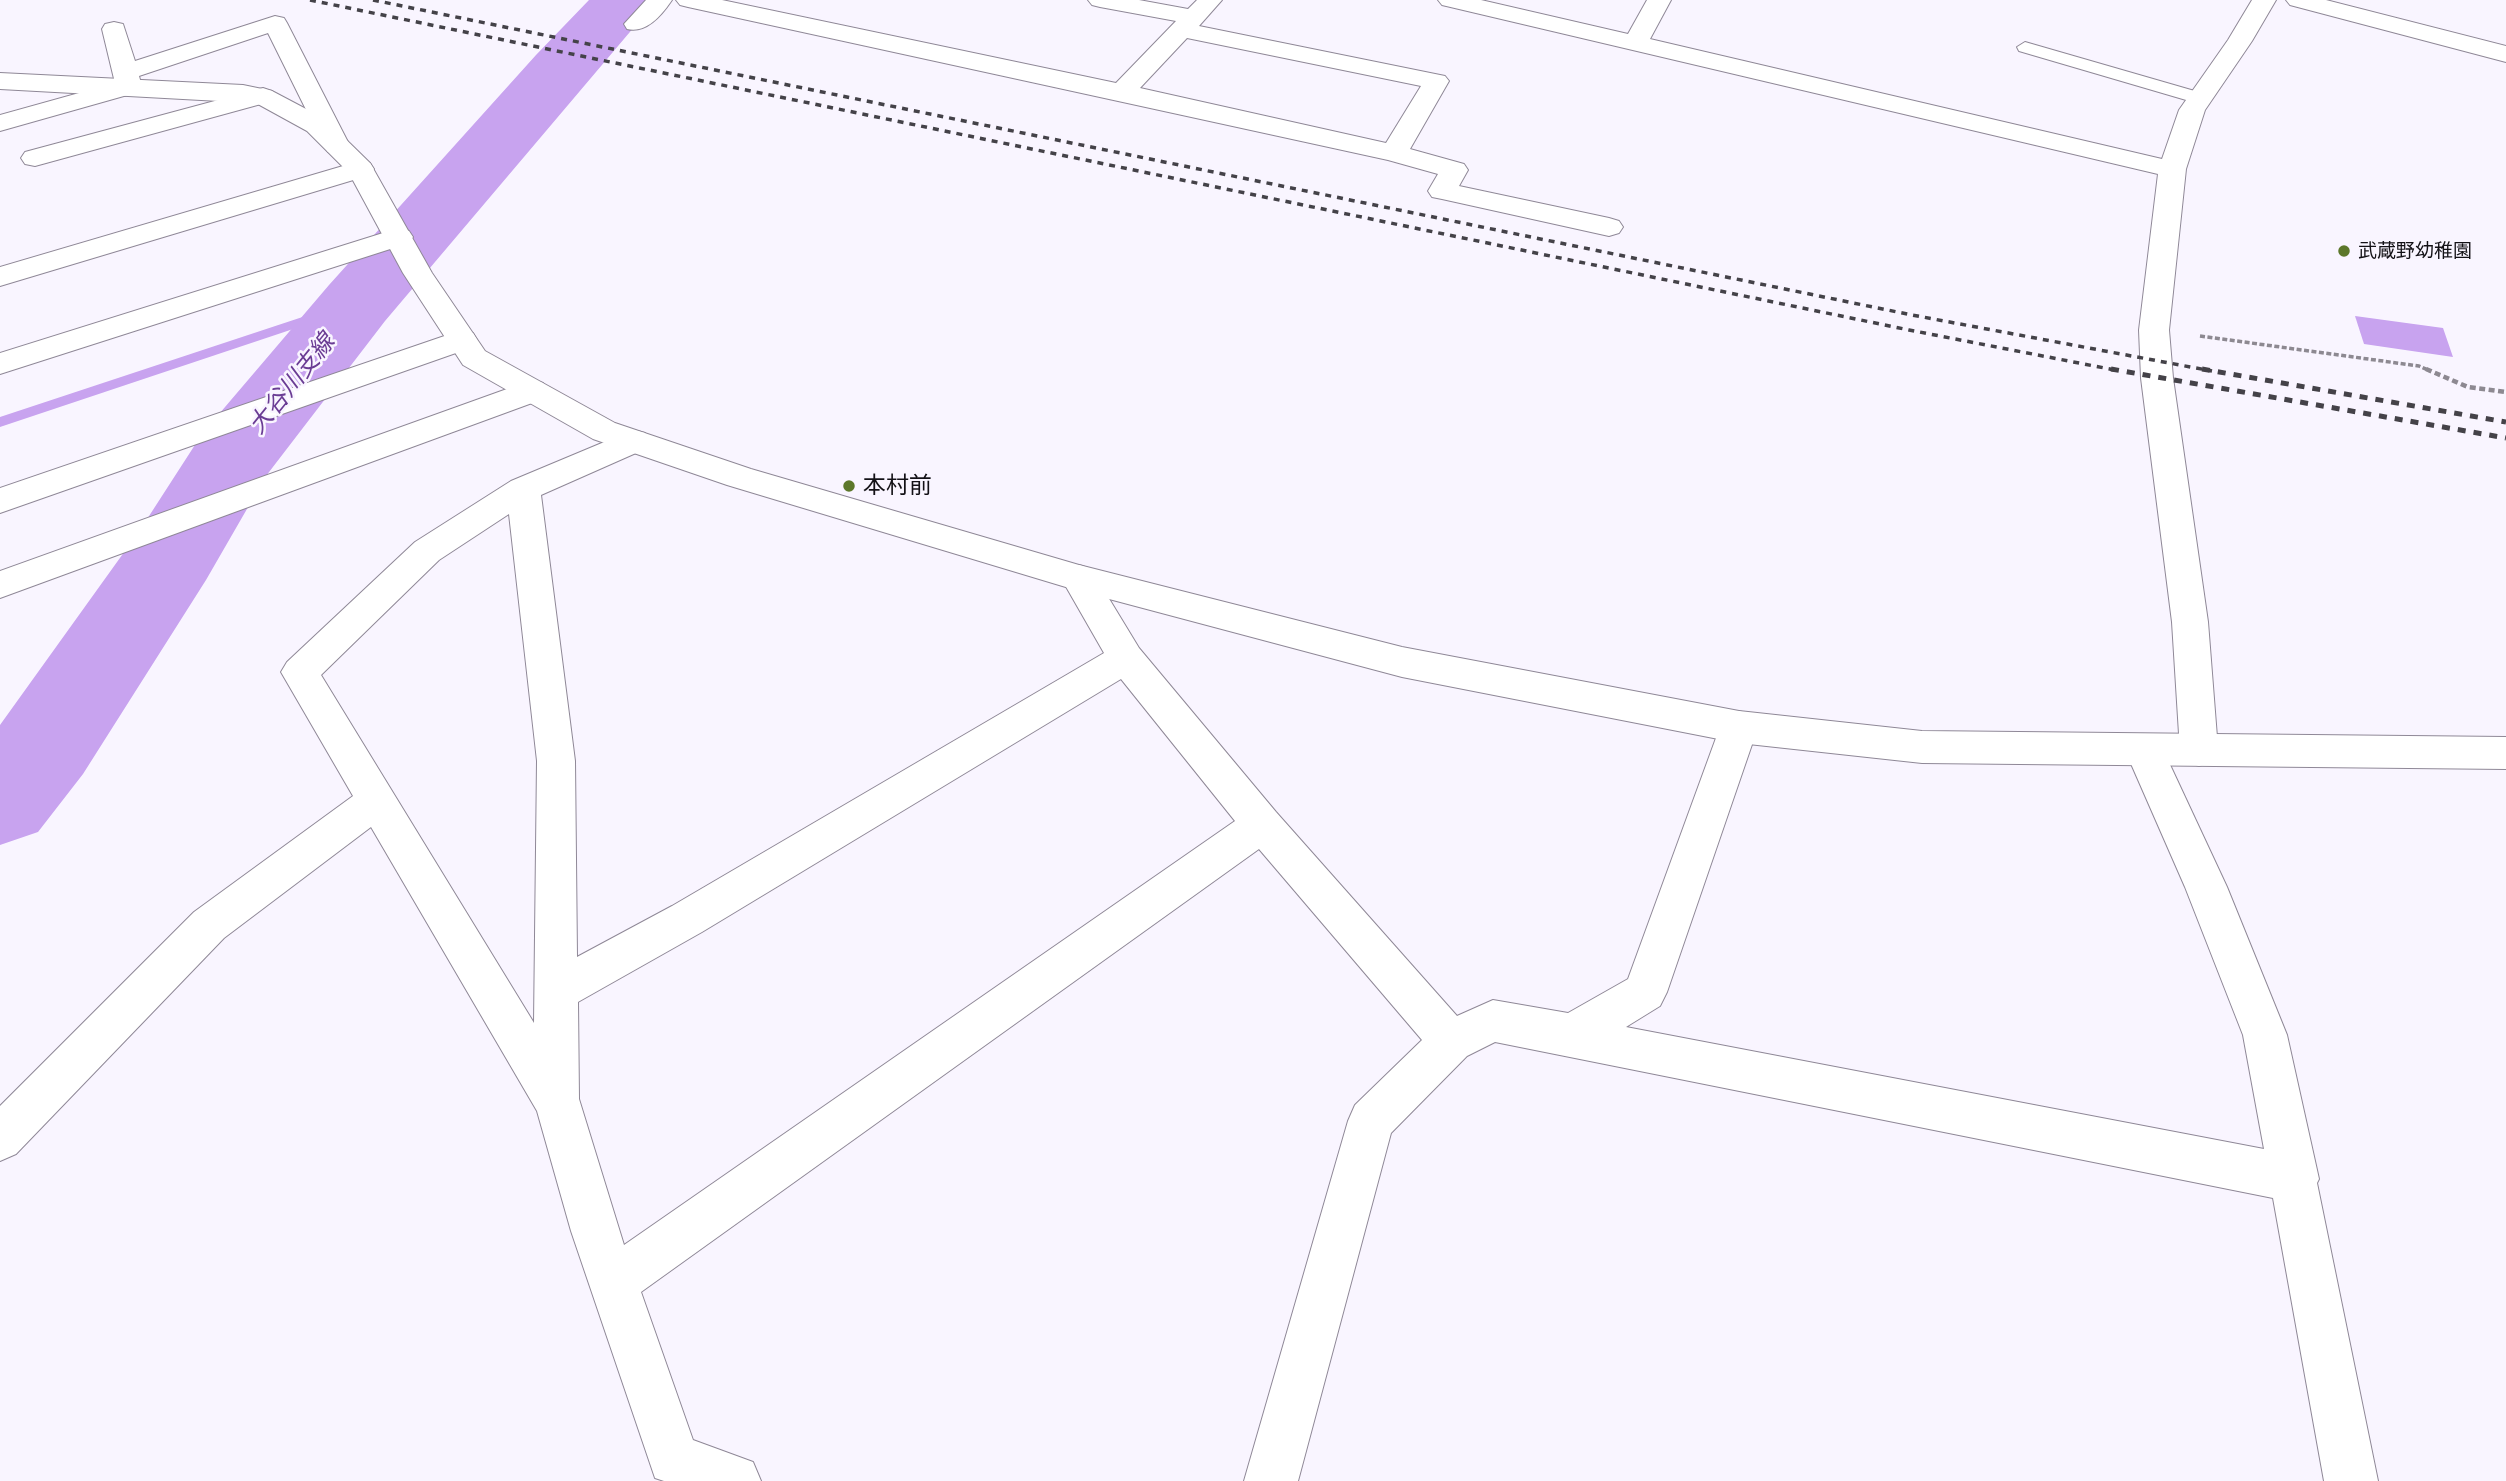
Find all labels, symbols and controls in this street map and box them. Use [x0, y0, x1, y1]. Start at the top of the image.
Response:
place label: 武蔵野幼稚園 [2358, 240, 2472, 262]
marker: 武蔵野幼稚園 [2336, 243, 2352, 259]
water label: 大谷川支線 [243, 328, 341, 440]
place label: 本村前 [863, 472, 932, 500]
marker: 本村前 [841, 478, 857, 494]

